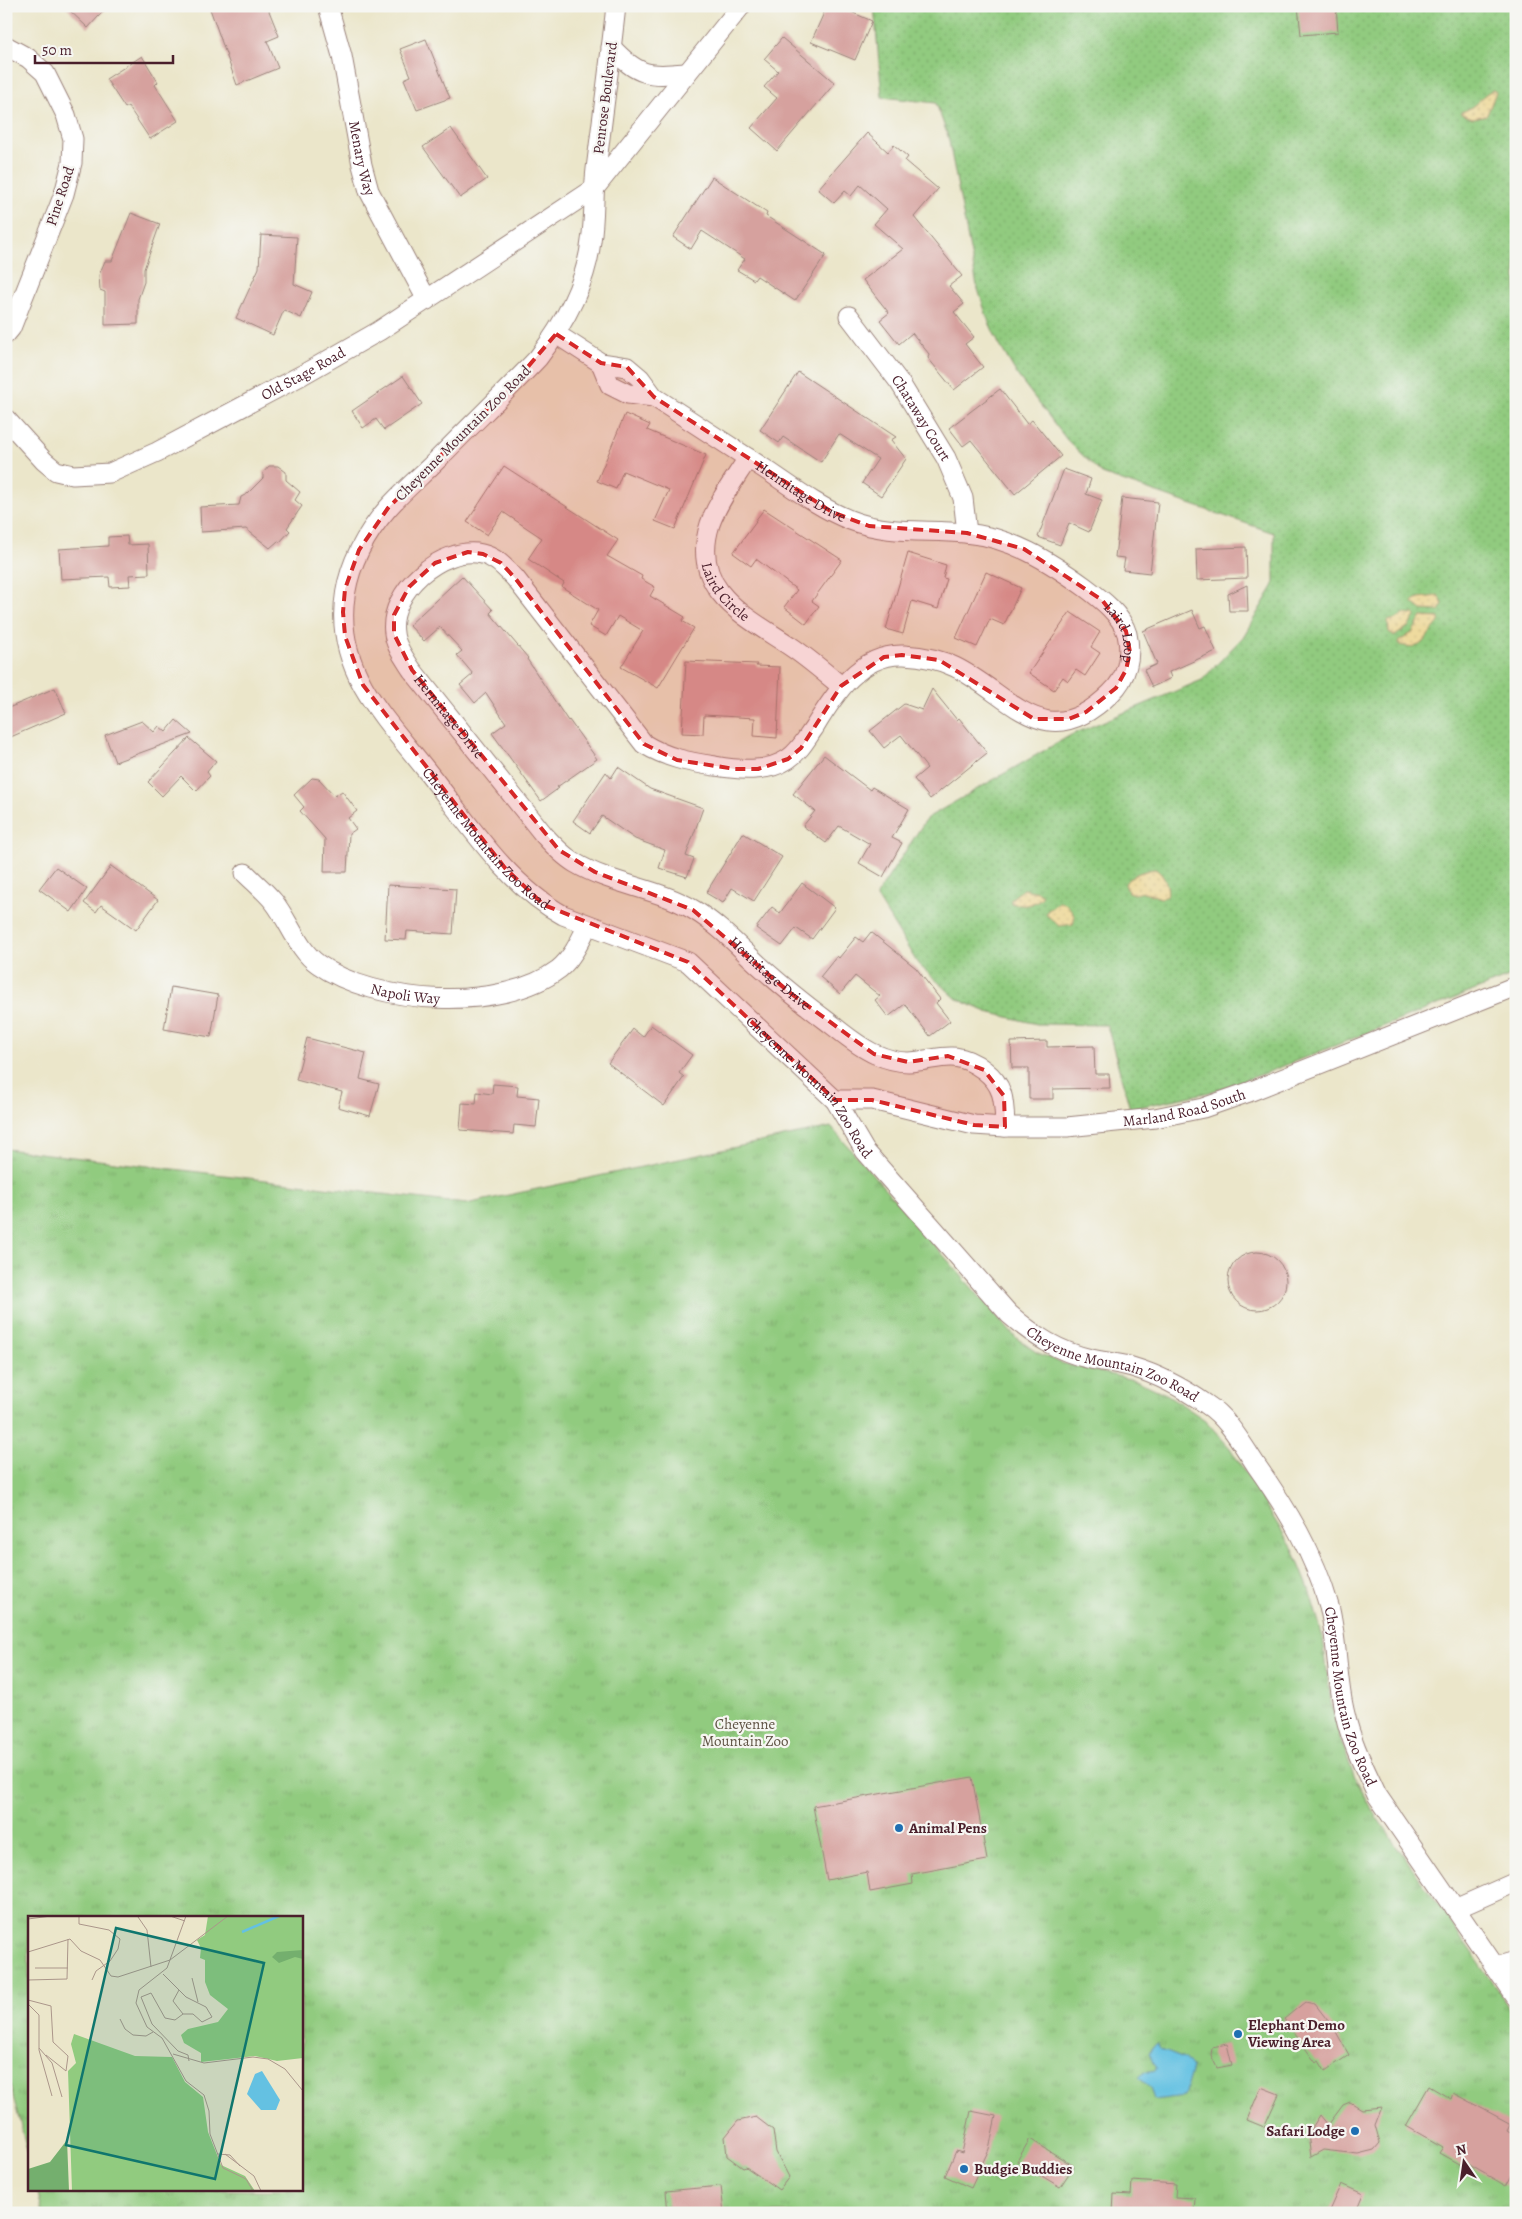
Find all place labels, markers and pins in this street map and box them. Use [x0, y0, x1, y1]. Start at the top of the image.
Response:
place label: Animal Pens [908, 1818, 987, 1838]
marker: Animal Pens [893, 1822, 905, 1834]
place label: Elephant Demo Viewing Area [1247, 2015, 1345, 2052]
marker: Elephant Demo Viewing Area [1232, 2028, 1244, 2040]
place label: Safari Lodge [1266, 2121, 1345, 2141]
marker: Safari Lodge [1349, 2125, 1361, 2137]
place label: Budgie Buddies [974, 2159, 1072, 2179]
marker: Budgie Buddies [958, 2163, 970, 2175]

